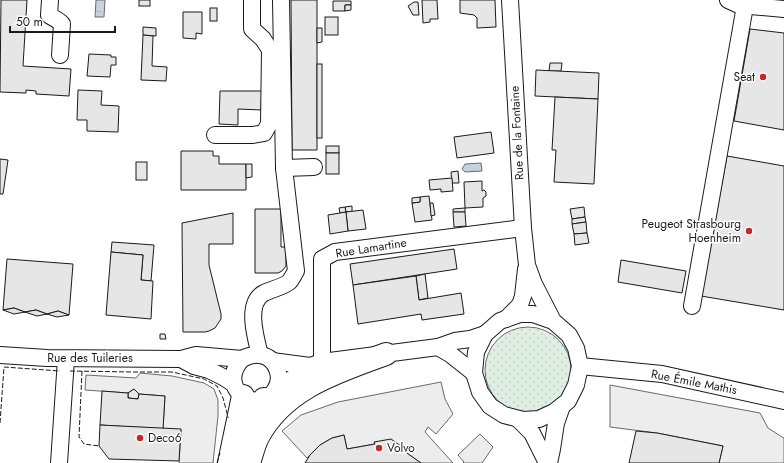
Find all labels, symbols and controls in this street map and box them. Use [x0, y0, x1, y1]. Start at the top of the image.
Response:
scale bar [10, 8, 115, 34]
text: 50 m [16, 13, 43, 31]
place label: Seat [734, 68, 755, 86]
marker: Seat [758, 72, 768, 82]
street label: Rue de la Fontaine [506, 85, 528, 181]
place label: Peugeot Strasbourg Hoenheim [642, 215, 741, 247]
marker: Peugeot Strasbourg Hoenheim [744, 226, 754, 236]
street label: Rue Lamartine [334, 234, 408, 262]
street label: Rue des Tuileries [47, 349, 133, 367]
street label: Rue Émile Mathis [650, 365, 739, 399]
place label: Deco6 [148, 429, 182, 447]
marker: Deco6 [135, 433, 145, 443]
place label: Volvo [387, 439, 415, 457]
marker: Volvo [374, 443, 384, 453]

